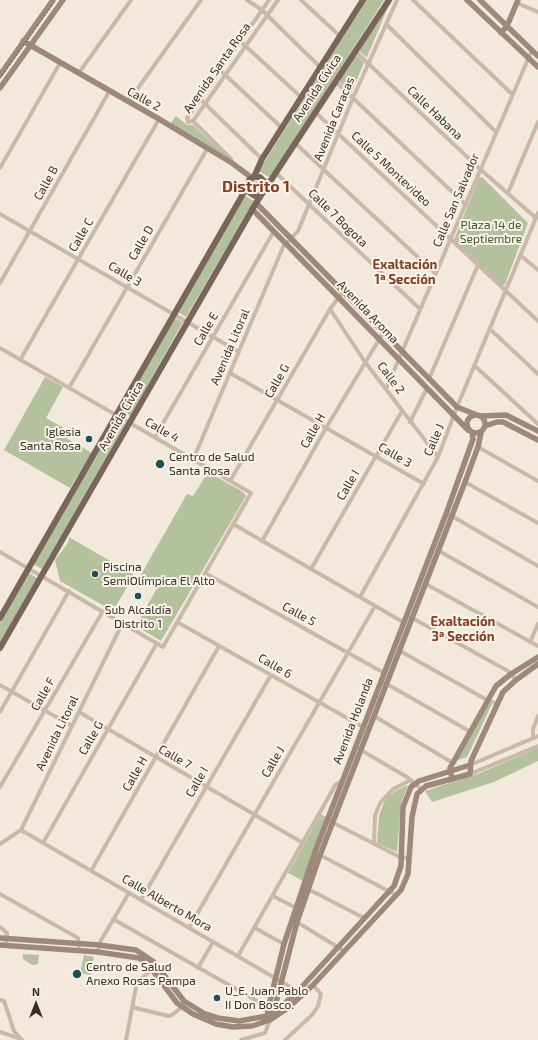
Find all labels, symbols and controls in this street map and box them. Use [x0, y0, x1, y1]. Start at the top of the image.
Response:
street label: Avenida Santa Rosa [180, 20, 254, 116]
street label: Avenida Cívica [290, 52, 344, 124]
street label: Avenida Caracas [311, 75, 357, 163]
street label: Calle Habana [404, 83, 466, 143]
street label: Calle 2 [125, 84, 163, 114]
street label: Calle 5 Montevideo [348, 128, 434, 210]
street label: Calle San Salvador [430, 151, 482, 249]
street label: Calle B [31, 163, 61, 203]
district label: Distrito 1 [222, 177, 290, 197]
street label: Calle 7 Bogota [305, 186, 371, 250]
street label: Calle C [66, 216, 96, 254]
park label: Plaza 14 de Septiembre [460, 218, 522, 246]
street label: Calle D [125, 223, 157, 263]
district label: Exaltación 1ª Sección [373, 257, 437, 288]
street label: Calle 3 [106, 258, 144, 290]
street label: Avenida Aroma [334, 277, 402, 347]
street label: Avenida Litoral [207, 307, 253, 387]
street label: Calle E [191, 310, 221, 348]
street label: Calle 2 [374, 359, 408, 397]
street label: Calle G [261, 361, 293, 401]
street label: Avenida Cívica [95, 379, 147, 453]
street label: Calle H [297, 411, 329, 451]
street label: Calle 4 [142, 415, 182, 445]
street label: Calle J [421, 422, 447, 458]
place label: Iglesia Santa Rosa [20, 425, 81, 453]
marker: Iglesia Santa Rosa [84, 434, 94, 444]
street label: Calle 3 [376, 440, 414, 470]
place label: Centro de Salud Santa Rosa [169, 450, 255, 478]
marker: Centro de Salud Santa Rosa [154, 458, 166, 470]
street label: Calle I [334, 467, 362, 503]
place label: Piscina SemiOlímpica El Alto [103, 560, 215, 588]
marker: Piscina SemiOlímpica El Alto [90, 569, 100, 579]
marker: Sub Alcaldía Distrito 1 [133, 591, 143, 601]
street label: Calle 5 [280, 599, 318, 629]
place label: Sub Alcaldía Distrito 1 [105, 603, 171, 631]
district label: Exaltación 3ª Sección [431, 614, 495, 645]
street label: Calle 6 [256, 651, 294, 681]
street label: Calle F [28, 675, 58, 713]
street label: Avenida Holanda [330, 676, 376, 766]
street label: Avenida Litoral [33, 693, 81, 773]
street label: Calle G [75, 718, 107, 758]
street label: Calle 7 [156, 742, 194, 772]
street label: Calle J [258, 744, 288, 780]
street label: Calle H [119, 754, 151, 794]
street label: Calle I [183, 764, 211, 800]
street label: Calle Alberto Mora [119, 871, 215, 935]
place label: Centro de Salud Anexo Rosas Pampa [86, 960, 196, 988]
marker: Centro de Salud Anexo Rosas Pampa [71, 968, 83, 980]
north arrow [16, 984, 56, 1024]
place label: U_E. Juan Pablo II Don Bosco. [225, 984, 308, 1012]
text: N [32, 985, 40, 998]
marker: U_E. Juan Pablo II Don Bosco. [212, 993, 222, 1003]

